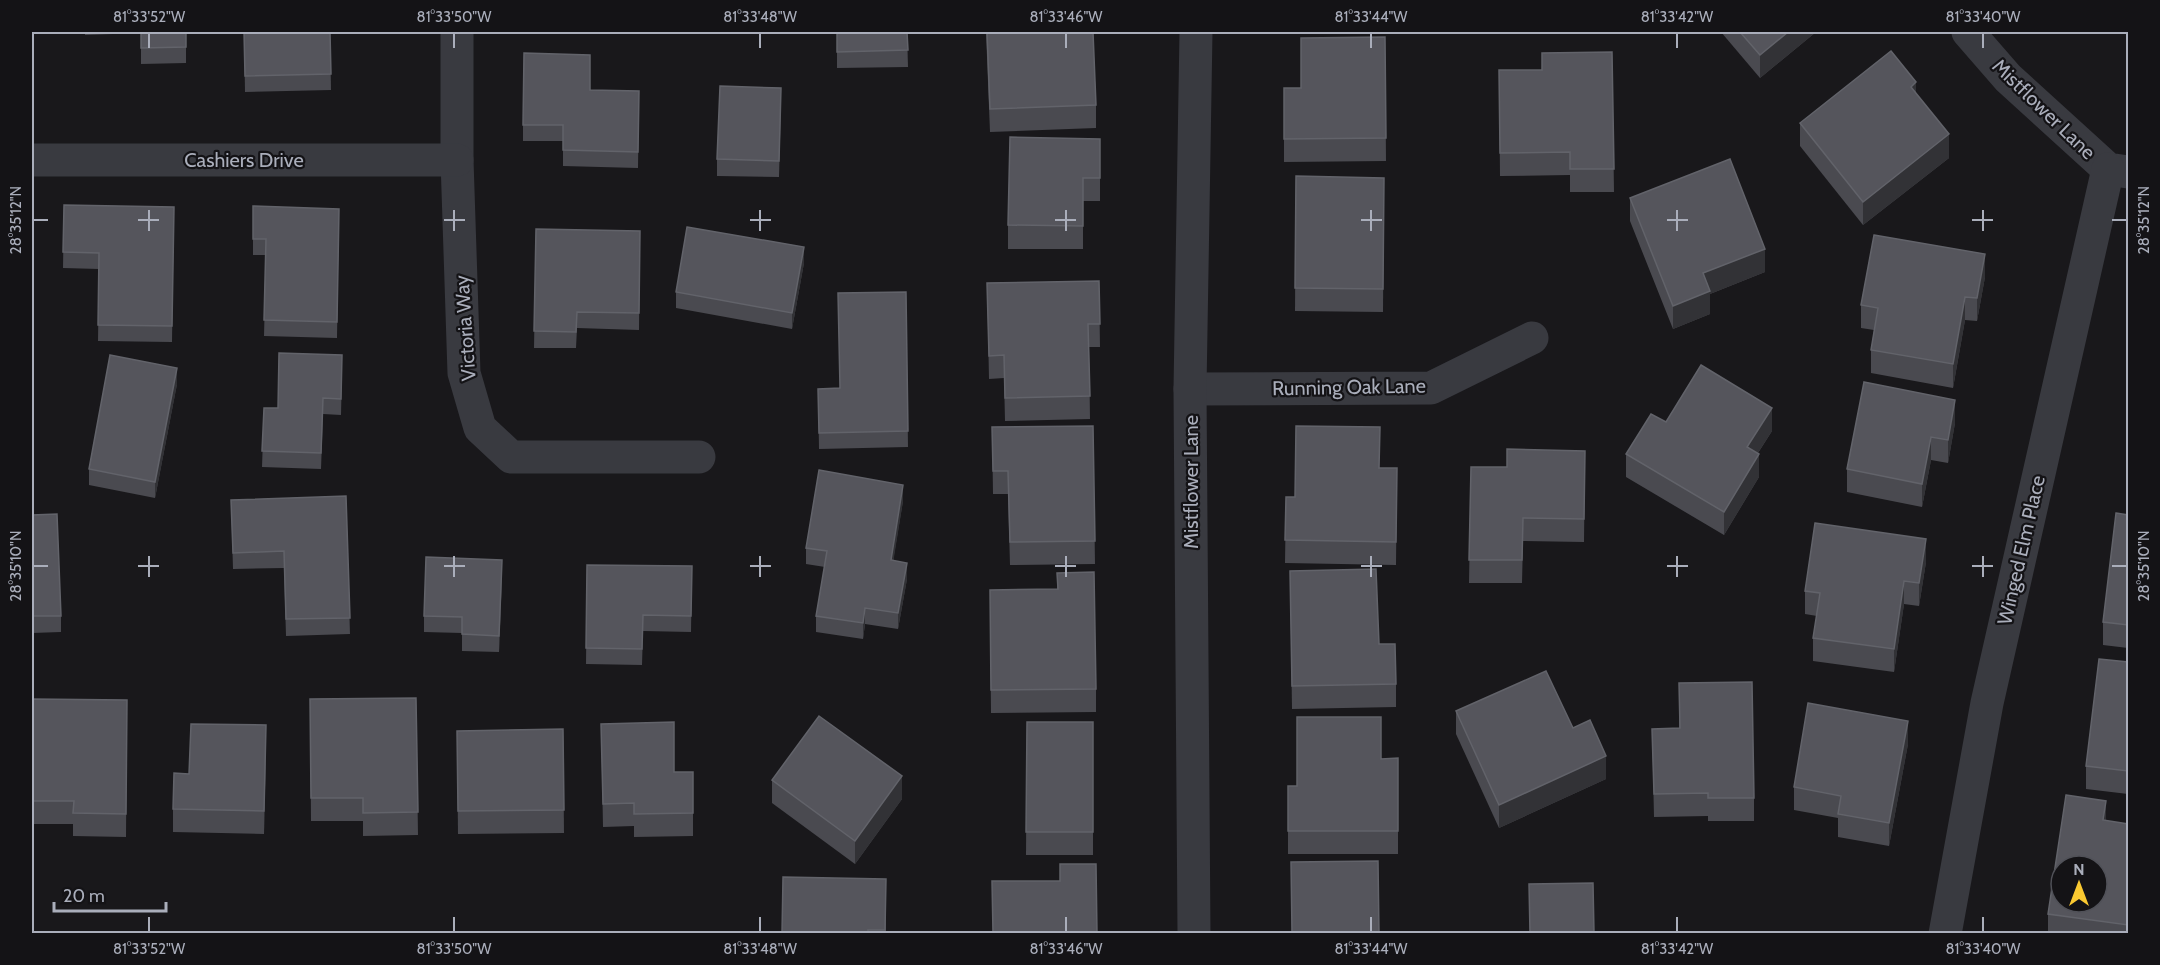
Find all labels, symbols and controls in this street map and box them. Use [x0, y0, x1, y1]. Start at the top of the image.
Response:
text: 81°33'52"W [113, 8, 186, 26]
text: 81°33'50"W [417, 8, 492, 26]
text: 81°33'48"W [723, 8, 798, 26]
text: 81°33'46"W [1029, 8, 1103, 26]
text: 81°33'44"W [1334, 8, 1408, 26]
text: 81°33'42"W [1641, 8, 1714, 26]
text: 81°33'40"W [1945, 8, 2021, 26]
street label: Mistflower Lane [1987, 54, 2101, 164]
street label: Cashiers Drive [184, 148, 304, 172]
text: 28°35'12"N [7, 186, 25, 254]
text: 28°35'12"N [2135, 186, 2153, 254]
street label: Victoria Way [449, 274, 481, 382]
street label: Running Oak Lane [1272, 374, 1426, 400]
street label: Mistflower Lane [1179, 415, 1203, 549]
street label: Winged Elm Place [1992, 473, 2050, 627]
text: 28°35'10"N [7, 531, 25, 601]
text: 28°35'10"N [2135, 531, 2153, 601]
north arrow [2049, 854, 2109, 914]
text: N [2073, 860, 2085, 879]
scale bar [54, 875, 166, 913]
text: 20 m [63, 885, 105, 907]
text: 81°33'52"W [113, 940, 186, 958]
text: 81°33'50"W [417, 940, 492, 958]
text: 81°33'48"W [723, 940, 798, 958]
text: 81°33'46"W [1029, 940, 1103, 958]
text: 81°33'44"W [1334, 940, 1408, 958]
text: 81°33'42"W [1641, 940, 1714, 958]
text: 81°33'40"W [1945, 940, 2021, 958]

